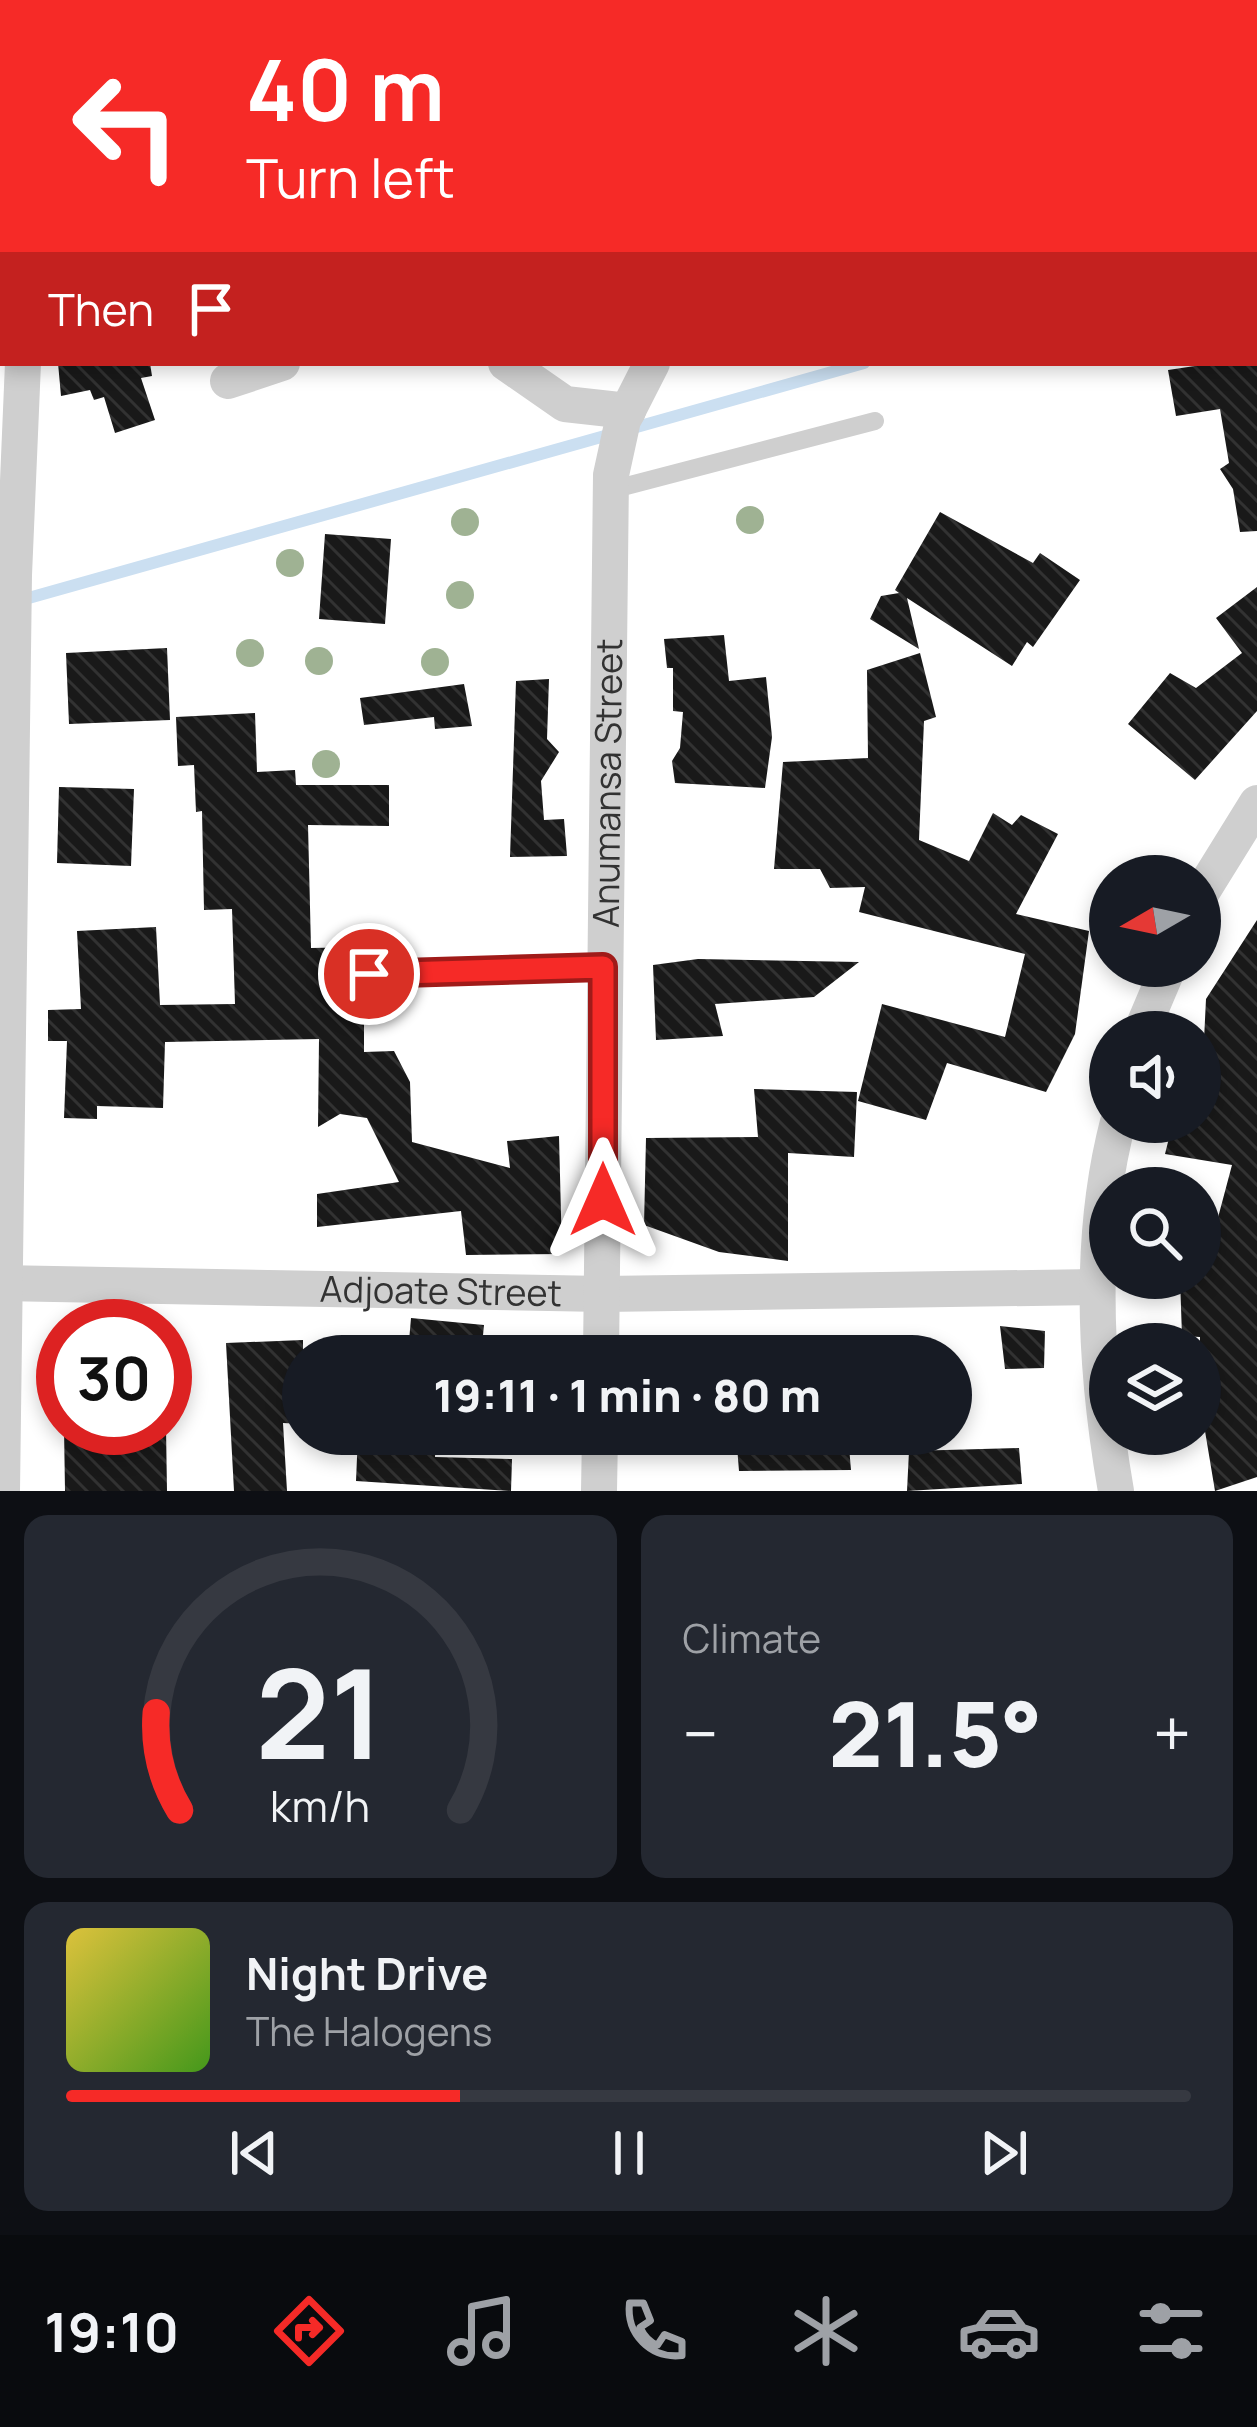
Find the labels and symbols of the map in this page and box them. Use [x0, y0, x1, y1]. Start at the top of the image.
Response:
street label: Anumansa Street [581, 638, 633, 928]
north arrow [1089, 855, 1221, 987]
pin [318, 923, 420, 1025]
position arrow [540, 1137, 666, 1263]
street label: Adjoate Street [319, 1264, 562, 1317]
speed limit sign: 30 [36, 1299, 192, 1455]

